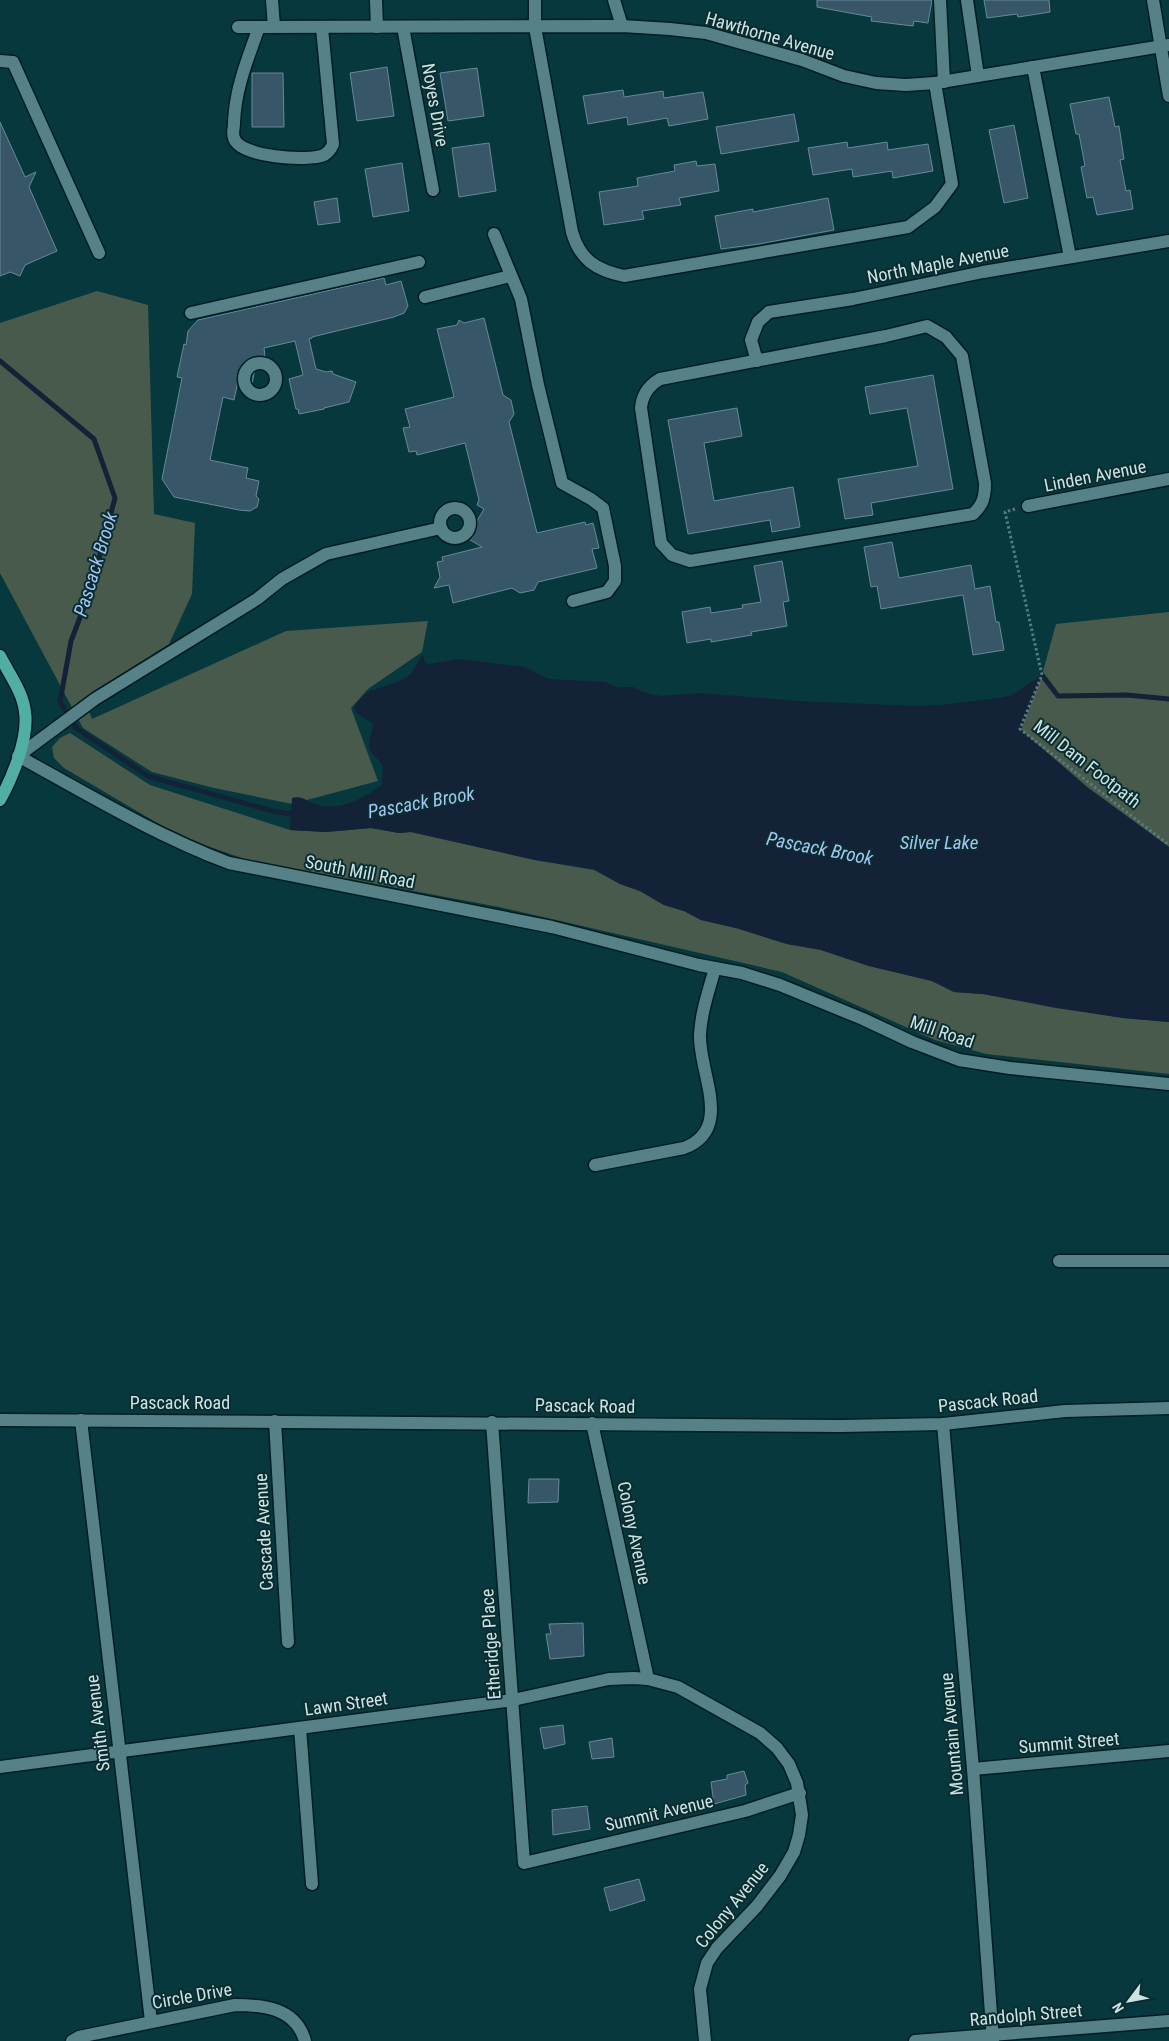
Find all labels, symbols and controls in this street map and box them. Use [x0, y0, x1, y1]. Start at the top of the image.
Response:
street label: Hawthorne Avenue [703, 7, 837, 64]
street label: Noyes Drive [418, 62, 453, 148]
street label: North Maple Avenue [865, 239, 1011, 288]
street label: Linden Avenue [1042, 455, 1148, 496]
water label: Pascack Brook [69, 508, 122, 619]
street label: Mill Dam Footpath [1030, 715, 1145, 812]
water label: Pascack Brook [366, 782, 477, 823]
water label: Pascack Brook [765, 827, 876, 870]
water label: Silver Lake [900, 831, 978, 854]
street label: South Mill Road [303, 851, 417, 892]
street label: Mill Road [907, 1011, 977, 1052]
street label: Pascack Road [937, 1385, 1039, 1416]
street label: Pascack Road [130, 1392, 230, 1413]
street label: Pascack Road [535, 1394, 635, 1417]
street label: Cascade Avenue [250, 1473, 277, 1591]
street label: Colony Avenue [613, 1480, 656, 1586]
street label: Etheridge Place [476, 1588, 505, 1700]
street label: Mountain Avenue [936, 1672, 967, 1796]
street label: Smith Avenue [81, 1674, 114, 1772]
street label: Lawn Street [303, 1687, 389, 1720]
street label: Summit Street [1018, 1728, 1120, 1757]
street label: Summit Avenue [603, 1790, 715, 1835]
street label: Colony Avenue [691, 1857, 773, 1952]
north arrow [1104, 1976, 1154, 2026]
street label: Circle Drive [150, 1978, 233, 2013]
street label: Randolph Street [969, 1999, 1083, 2030]
text: N [1109, 2000, 1127, 2016]

